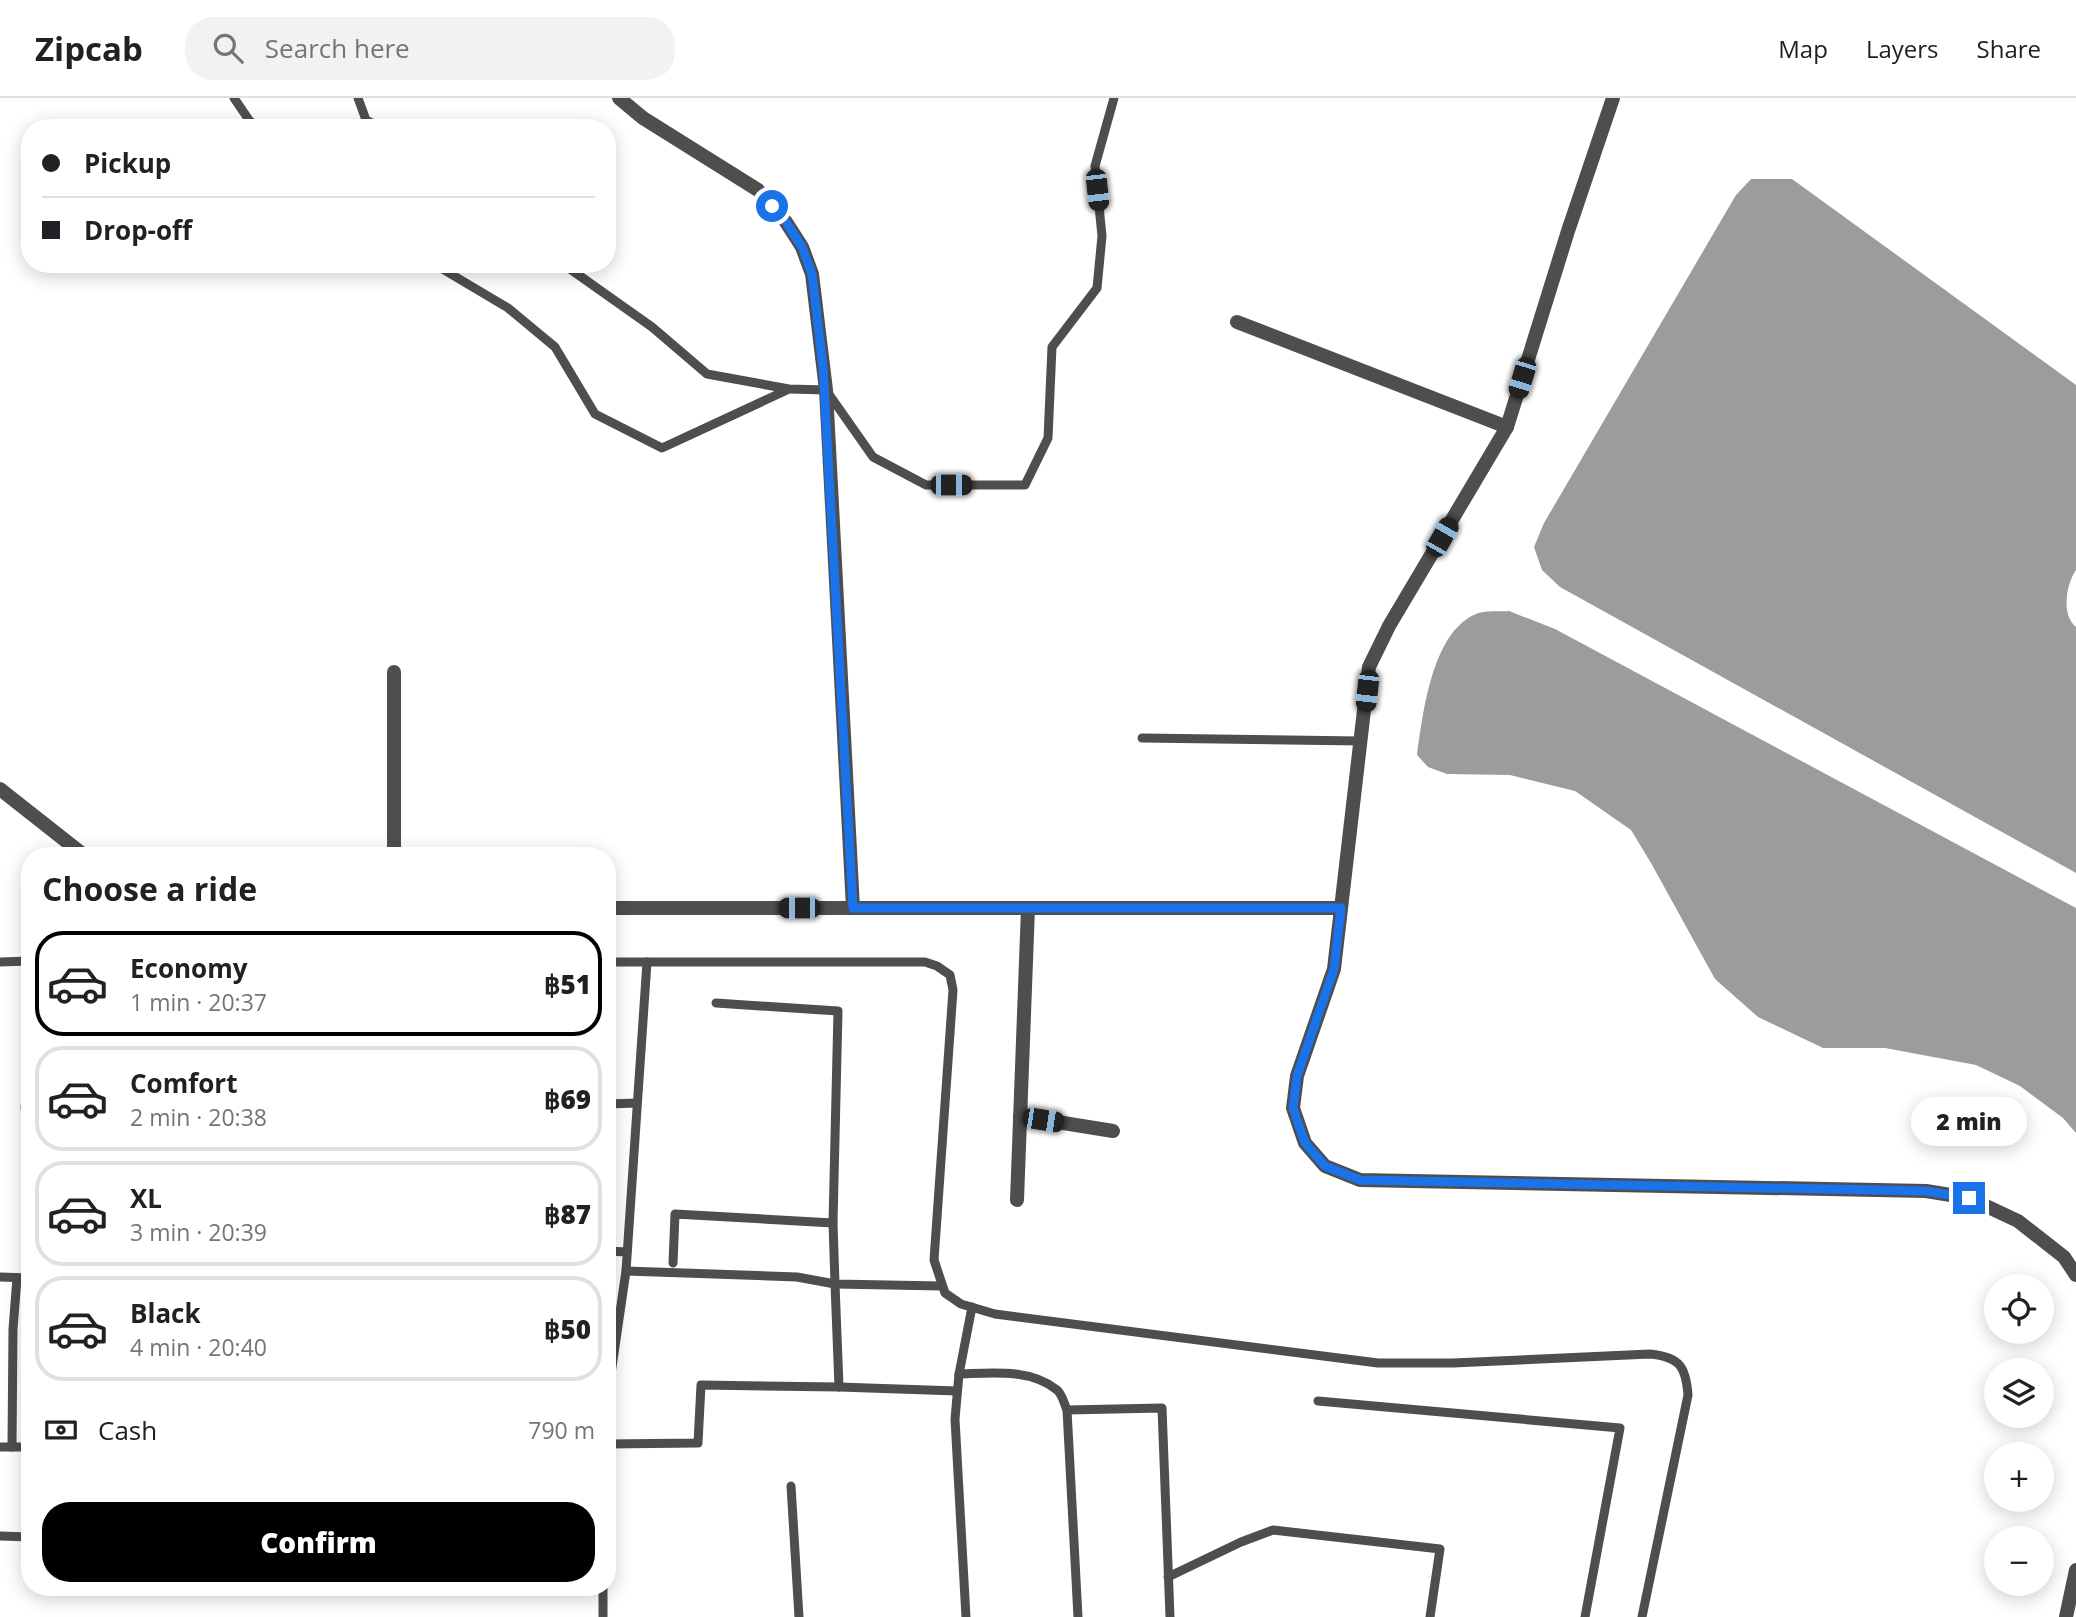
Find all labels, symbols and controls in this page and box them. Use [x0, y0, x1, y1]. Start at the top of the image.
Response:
search box [185, 17, 675, 80]
text: Zipcab [35, 26, 143, 71]
icon: search [209, 29, 247, 67]
text: Search here [265, 30, 410, 66]
text: Map [1778, 32, 1828, 65]
text: Layers [1866, 32, 1939, 65]
text: Share [1977, 32, 2041, 65]
text: Pickup [84, 145, 171, 181]
car [1085, 168, 1110, 212]
route start [756, 190, 788, 222]
text: Drop-off [84, 212, 192, 248]
car [1506, 355, 1539, 401]
car [931, 475, 973, 496]
car [1423, 514, 1462, 560]
car [1355, 669, 1380, 713]
text: Choose a ride [42, 867, 257, 910]
car [779, 898, 821, 919]
text: Economy [130, 950, 248, 986]
icon: car [46, 952, 109, 1015]
text: ฿51 [544, 966, 591, 1002]
text: 1 min · 20:37 [130, 986, 267, 1018]
text: Comfort [130, 1065, 237, 1101]
icon: car [46, 1067, 109, 1130]
text: ฿69 [544, 1081, 591, 1117]
callout: 2 min [1911, 1096, 2027, 1146]
text: 2 min · 20:38 [130, 1101, 267, 1133]
text: 2 min [1936, 1105, 2002, 1137]
car [1021, 1106, 1066, 1134]
text: XL [130, 1180, 162, 1216]
icon: car [46, 1182, 109, 1245]
route end [1953, 1182, 1985, 1214]
text: ฿87 [544, 1196, 591, 1232]
text: 3 min · 20:39 [130, 1216, 267, 1248]
map controls [1984, 1274, 2054, 1596]
button: locate [1984, 1274, 2054, 1344]
text: Black [130, 1295, 201, 1331]
icon: car [46, 1297, 109, 1360]
text: ฿50 [544, 1311, 591, 1347]
text: 4 min · 20:40 [130, 1331, 267, 1363]
button: layers [1984, 1358, 2054, 1428]
icon: cash [42, 1411, 80, 1449]
text: Cash [98, 1412, 157, 1448]
text: 790 m [528, 1414, 595, 1446]
button: + [1984, 1442, 2054, 1512]
button: Confirm [42, 1502, 595, 1582]
button: − [1984, 1526, 2054, 1596]

